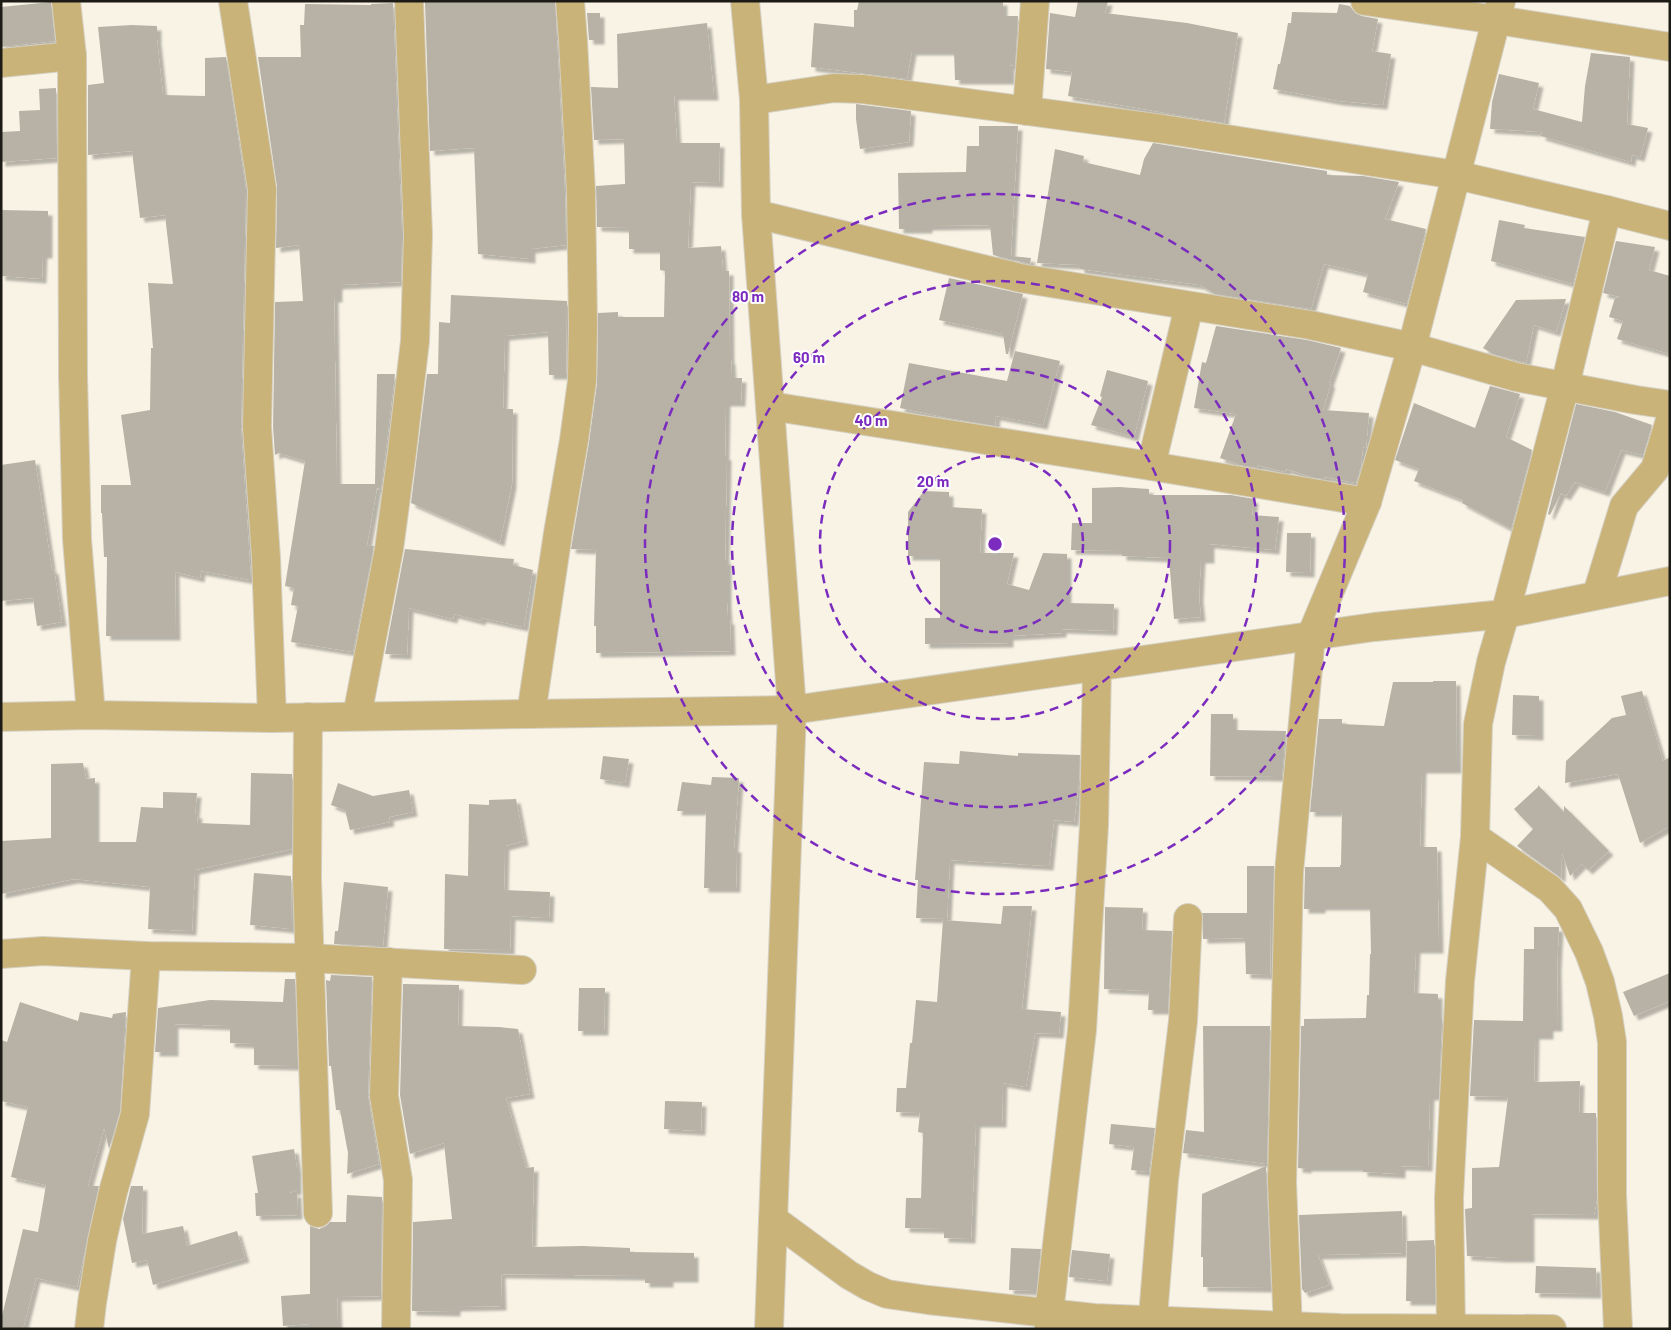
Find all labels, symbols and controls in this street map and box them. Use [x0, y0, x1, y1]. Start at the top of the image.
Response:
text: 80 m [732, 287, 764, 305]
text: 60 m [793, 348, 825, 366]
text: 40 m [854, 411, 888, 429]
text: 20 m [917, 472, 949, 490]
centre of rings [986, 535, 1004, 553]

